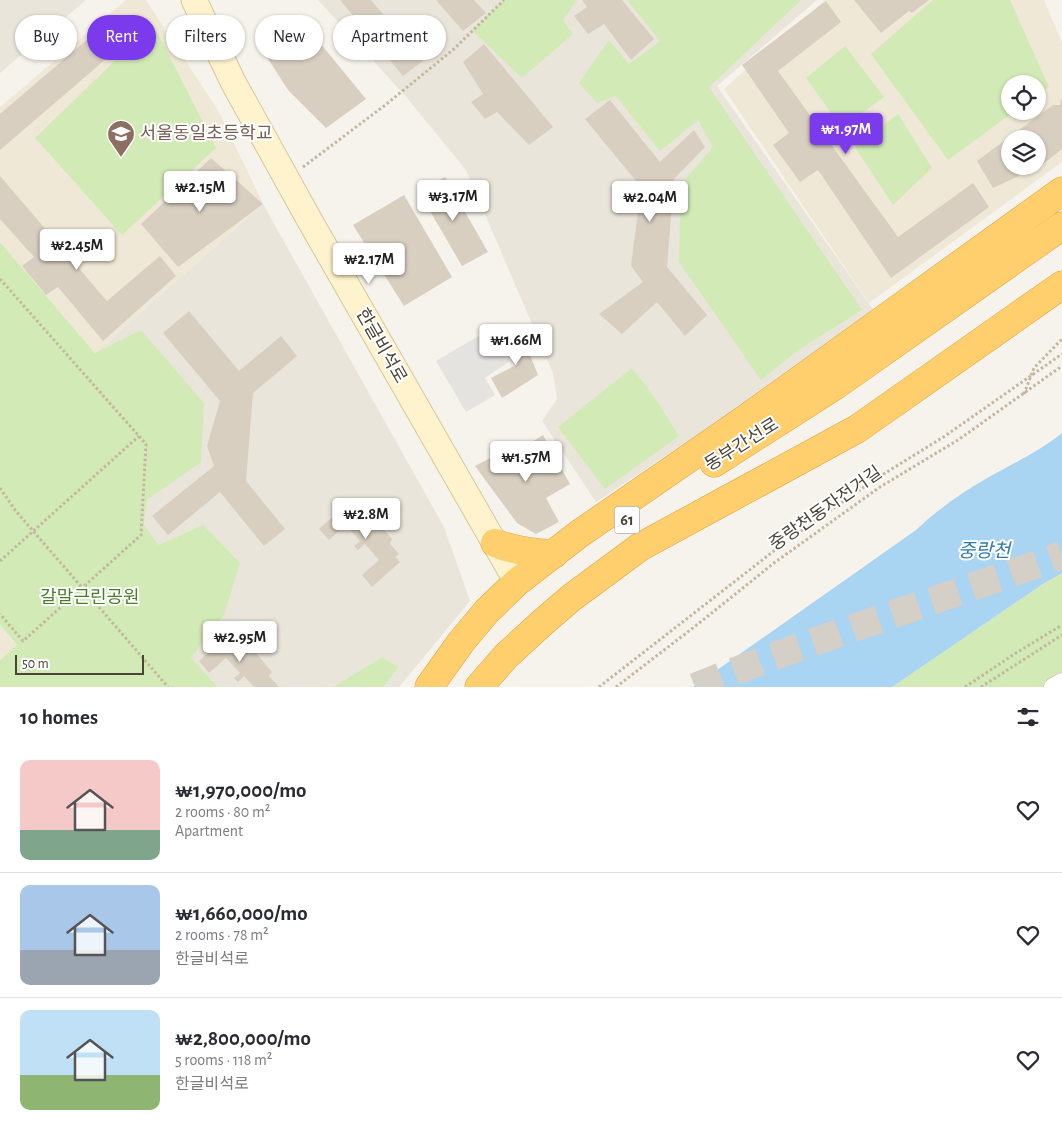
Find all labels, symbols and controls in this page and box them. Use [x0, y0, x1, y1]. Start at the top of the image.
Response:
chip: Buy [15, 15, 77, 60]
chip: Rent [87, 15, 156, 60]
chip: Filters [166, 15, 245, 60]
chip: New [255, 15, 323, 60]
chip: Apartment [333, 15, 446, 60]
map controls [1001, 75, 1046, 175]
button: locate [1001, 75, 1046, 120]
pin: ₩1.97M [805, 112, 887, 155]
school or university icon: 서울동일초등학교 [106, 119, 136, 158]
text: ₩1.97M [821, 121, 871, 137]
place label: 서울동일초등학교 [140, 124, 272, 143]
button: layers [1001, 130, 1046, 175]
pin: ₩2.15M [159, 170, 241, 213]
text: ₩2.15M [175, 179, 225, 195]
pin: ₩3.17M [412, 180, 494, 222]
pin: ₩2.04M [609, 180, 691, 223]
text: ₩3.17M [428, 188, 478, 204]
text: ₩2.04M [623, 189, 677, 205]
pin: ₩2.45M [36, 228, 118, 271]
text: ₩2.45M [51, 237, 103, 253]
pin: ₩2.17M [328, 242, 410, 285]
text: ₩2.17M [344, 251, 394, 267]
street label: 한글비석로 [353, 305, 411, 386]
pin: ₩1.66M [475, 324, 557, 366]
text: ₩1.66M [490, 332, 542, 348]
street label: 동부간선로 [702, 415, 782, 475]
pin: ₩1.57M [485, 440, 567, 483]
text: ₩1.57M [501, 449, 551, 465]
street label: 중랑천동자전거길 [766, 463, 885, 554]
pin: ₩2.8M [331, 498, 401, 540]
text: ₩2.8M [343, 506, 389, 522]
road number: 61 [614, 506, 640, 534]
water label: 중랑천 [958, 541, 1012, 561]
park label: 갈말근린공원 [40, 588, 140, 607]
pin: ₩2.95M [199, 620, 281, 663]
text: ₩2.95M [214, 629, 266, 645]
scale bar [15, 652, 144, 675]
text: 50 m [22, 657, 49, 671]
icon: filters [1014, 703, 1042, 731]
text: 10 homes [20, 707, 98, 728]
icon: home [60, 780, 120, 840]
text: ₩1,970,000/mo [175, 780, 306, 801]
icon: heart [1014, 796, 1042, 824]
text: 2 rooms · 80 m² [175, 804, 270, 820]
text: Apartment [175, 823, 243, 839]
text: ₩1,660,000/mo [175, 903, 308, 924]
icon: home [60, 905, 120, 965]
icon: heart [1014, 921, 1042, 949]
text: 2 rooms · 78 m² [175, 927, 269, 943]
text: 한글비석로 [175, 951, 249, 967]
text: ₩2,800,000/mo [175, 1028, 311, 1049]
icon: home [60, 1030, 120, 1090]
icon: heart [1014, 1046, 1042, 1074]
text: 5 rooms · 118 m² [175, 1052, 272, 1068]
text: 한글비석로 [175, 1076, 249, 1092]

